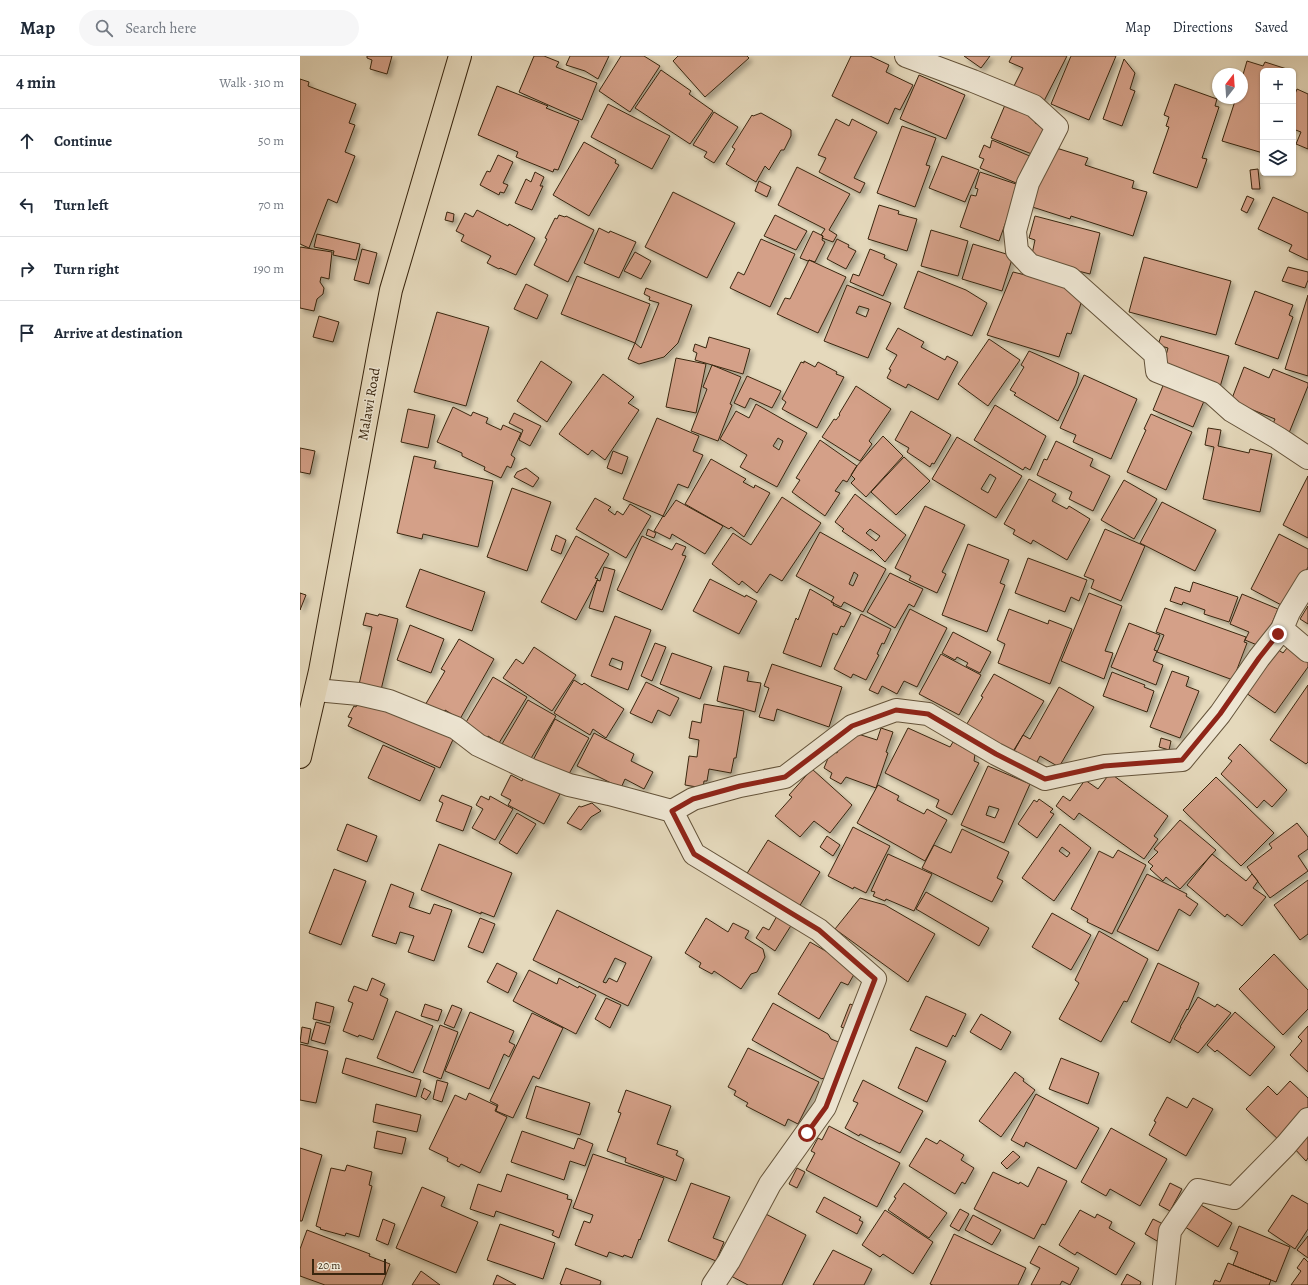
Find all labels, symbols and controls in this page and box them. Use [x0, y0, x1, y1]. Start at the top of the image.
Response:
search box [79, 10, 359, 46]
text: Map [20, 15, 55, 41]
icon: search [93, 17, 115, 39]
text: Search here [125, 18, 197, 38]
text: Map [1125, 18, 1151, 37]
text: Directions [1173, 18, 1233, 37]
text: Saved [1255, 18, 1288, 37]
north arrow [1212, 68, 1248, 104]
map controls [1260, 68, 1296, 176]
button: + [1260, 68, 1296, 104]
text: 4 min [16, 71, 56, 94]
text: Walk · 310 m [219, 74, 284, 91]
button: − [1260, 104, 1296, 140]
icon: ahead [16, 130, 38, 152]
text: Continue [54, 131, 112, 151]
text: 50 m [258, 132, 284, 149]
button: layers [1260, 140, 1296, 176]
icon: left [16, 194, 38, 216]
text: Turn left [54, 195, 109, 215]
text: 70 m [258, 196, 284, 213]
icon: right [16, 258, 38, 280]
text: Turn right [54, 259, 119, 279]
text: 190 m [253, 260, 284, 277]
icon: arrive [16, 322, 38, 344]
text: Arrive at destination [54, 323, 183, 343]
street label: Malawi Road [353, 366, 385, 442]
route end [1269, 625, 1287, 643]
route start [798, 1124, 816, 1142]
scale bar [312, 1257, 386, 1276]
text: 20 m [318, 1258, 340, 1273]

